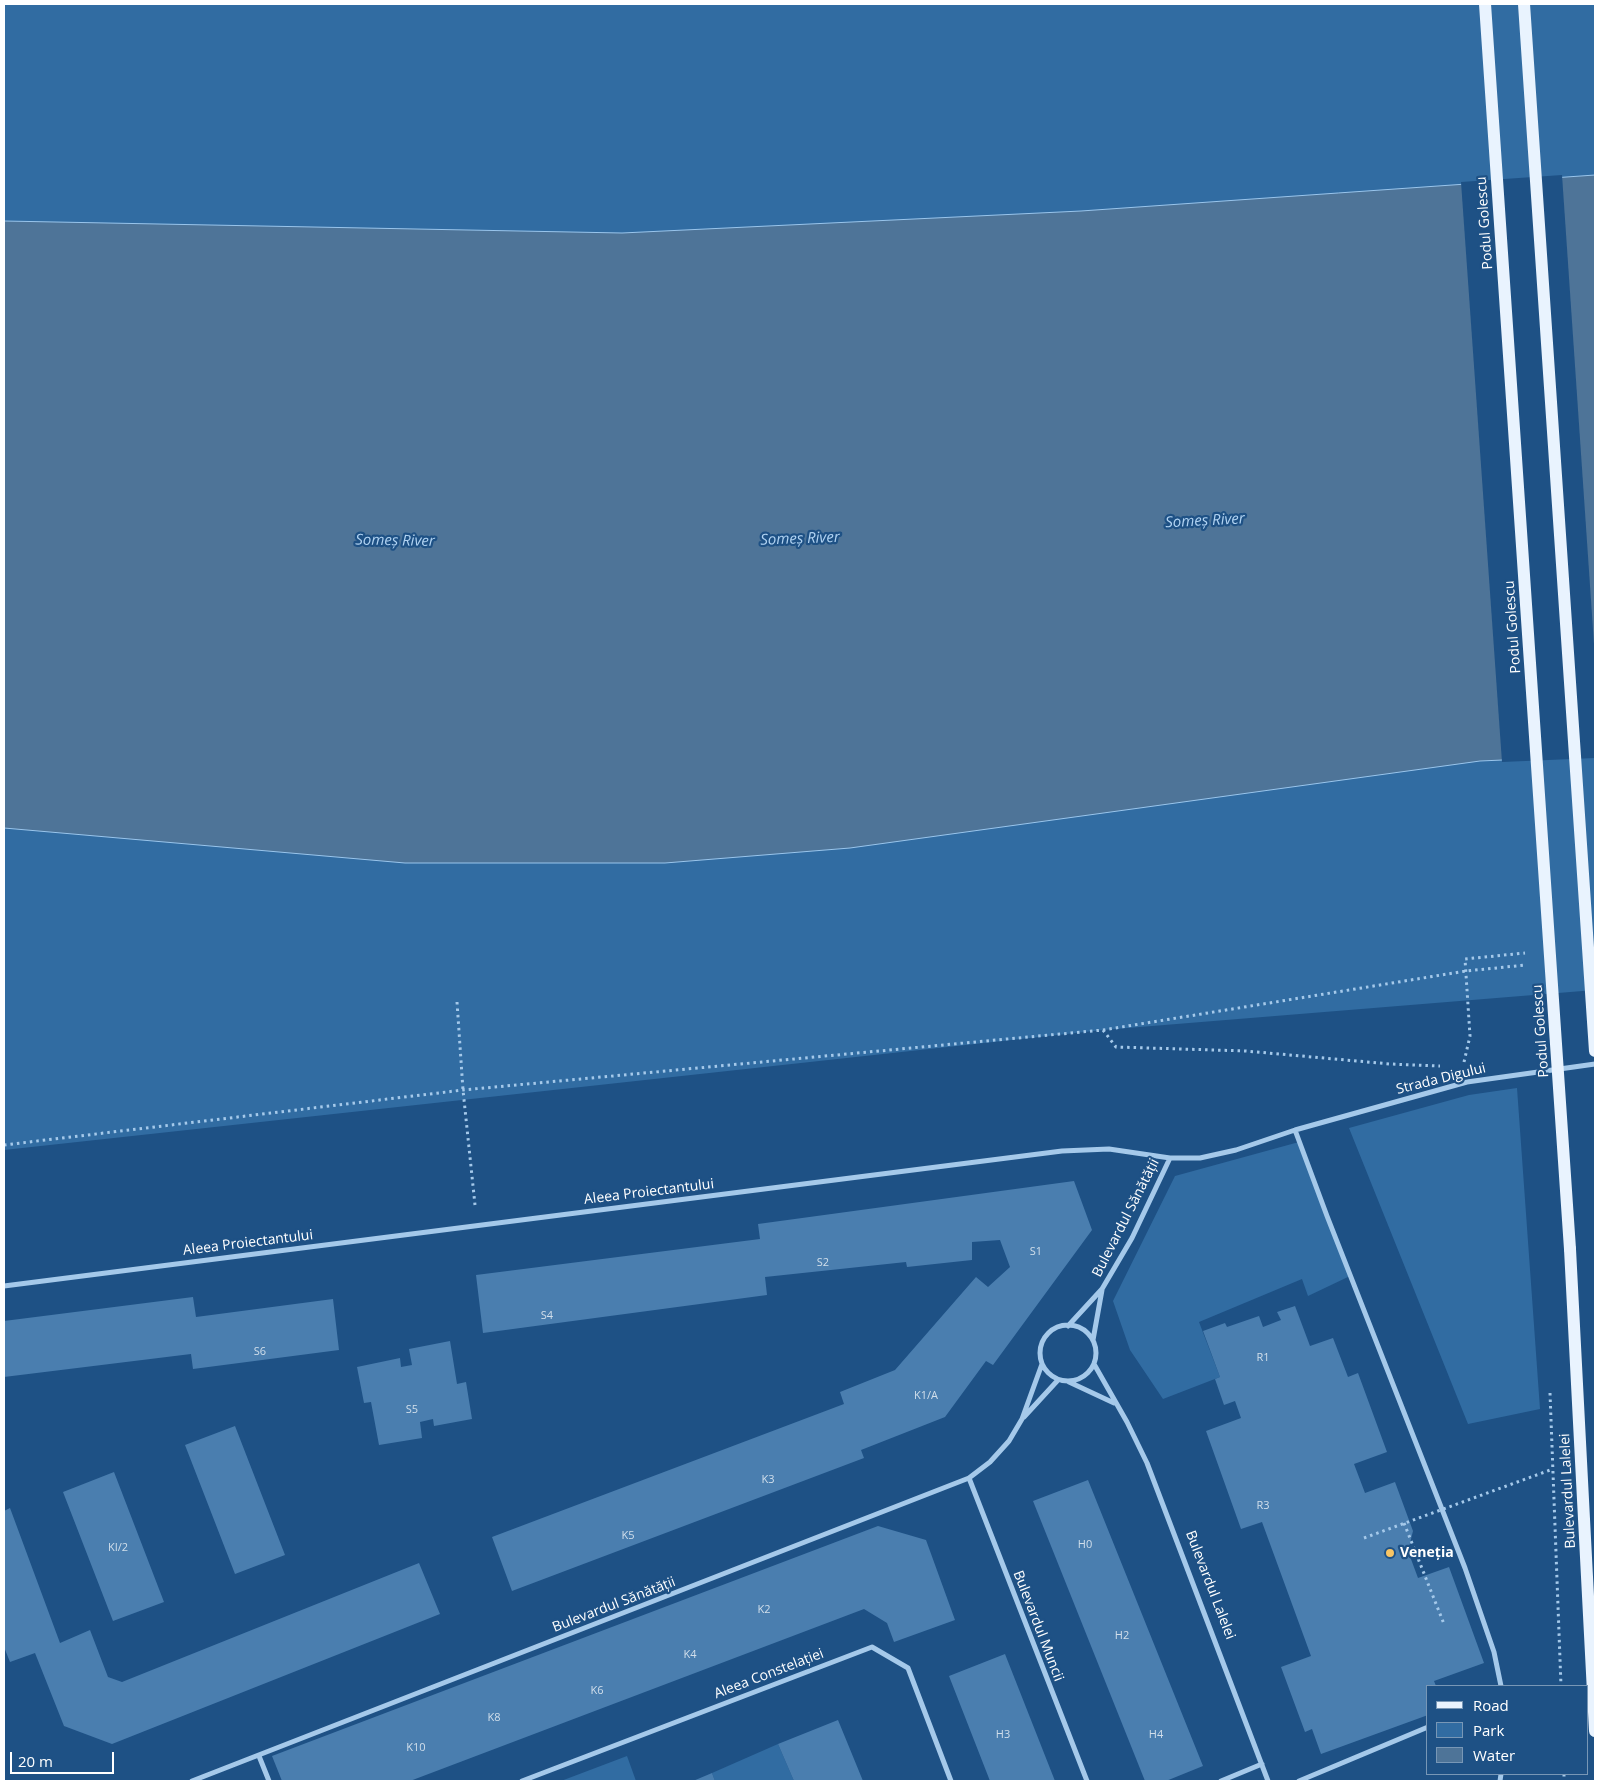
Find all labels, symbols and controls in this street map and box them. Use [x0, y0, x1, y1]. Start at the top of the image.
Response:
street label: Podul Golescu [1473, 176, 1497, 270]
water label: Someș River [1165, 510, 1245, 532]
water label: Someș River [760, 529, 840, 549]
water label: Someș River [355, 531, 435, 551]
street label: Podul Golescu [1501, 580, 1525, 674]
street label: Podul Golescu [1529, 984, 1553, 1078]
street label: Strada Digului [1394, 1060, 1488, 1098]
street label: Bulevardul Sănătății [1089, 1156, 1163, 1280]
street label: Aleea Proiectantului [583, 1176, 715, 1208]
street label: Aleea Proiectantului [182, 1227, 314, 1259]
house number: S1 [1030, 1245, 1042, 1259]
house number: S2 [817, 1256, 829, 1270]
house number: S4 [541, 1309, 553, 1323]
house number: S6 [254, 1345, 266, 1359]
house number: R1 [1256, 1351, 1270, 1365]
house number: K1/A [914, 1389, 938, 1403]
house number: S5 [406, 1403, 418, 1417]
street label: Bulevardul Lalelei [1557, 1433, 1579, 1549]
house number: K3 [761, 1473, 775, 1487]
house number: R3 [1256, 1499, 1270, 1513]
street label: Bulevardul Lalelei [1182, 1528, 1238, 1642]
house number: K5 [621, 1529, 635, 1543]
house number: H0 [1078, 1538, 1092, 1552]
house number: KI/2 [108, 1541, 128, 1555]
place label: Veneția [1400, 1545, 1454, 1561]
marker: Veneția [1384, 1547, 1396, 1559]
street label: Bulevardul Muncii [1009, 1568, 1067, 1684]
street label: Bulevardul Sănătății [550, 1574, 678, 1636]
house number: K2 [757, 1603, 771, 1617]
house number: H2 [1115, 1629, 1129, 1643]
street label: Aleea Constelației [712, 1645, 826, 1703]
house number: K4 [683, 1648, 697, 1662]
house number: K6 [590, 1684, 604, 1698]
legend [1426, 1685, 1589, 1775]
text: Road [1473, 1695, 1509, 1715]
house number: K8 [487, 1711, 501, 1725]
text: Park [1473, 1720, 1504, 1740]
house number: H3 [996, 1728, 1010, 1742]
house number: H4 [1149, 1728, 1163, 1742]
house number: K10 [406, 1741, 426, 1755]
scale bar [12, 1742, 116, 1774]
text: Water [1473, 1745, 1515, 1765]
text: 20 m [18, 1751, 53, 1771]

